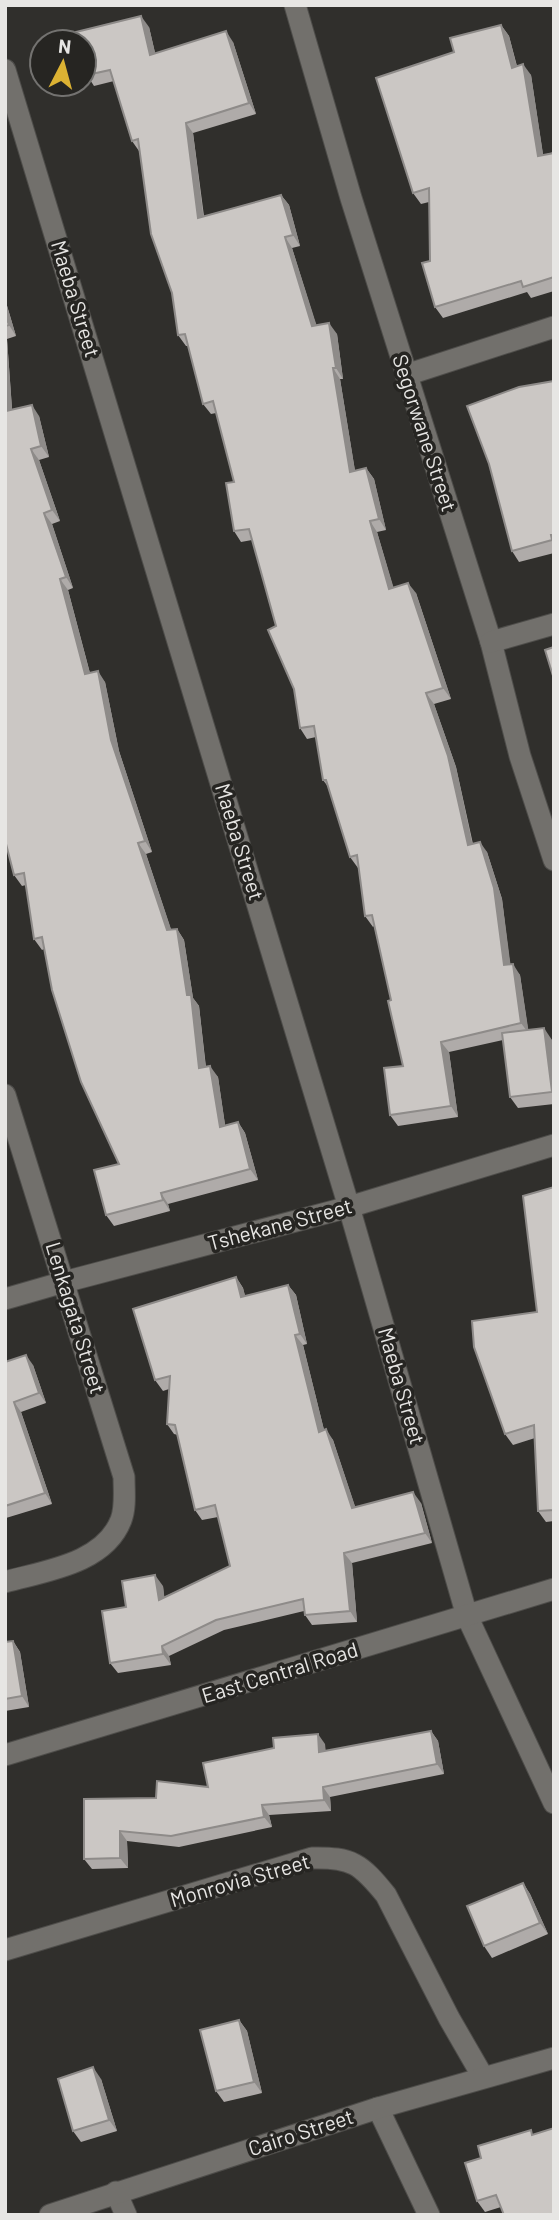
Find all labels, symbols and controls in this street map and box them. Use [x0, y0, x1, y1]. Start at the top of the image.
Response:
north arrow [28, 28, 98, 98]
text: N [57, 33, 72, 58]
street label: Maeba Street [47, 237, 106, 360]
street label: Segorwane Street [388, 351, 463, 514]
street label: Maeba Street [211, 780, 270, 903]
street label: Tshekane Street [205, 1192, 354, 1255]
street label: Lenkagata Street [41, 1239, 111, 1396]
street label: Maeba Street [374, 1324, 431, 1447]
street label: East Central Road [198, 1636, 361, 1707]
street label: Monrovia Street [167, 1848, 312, 1911]
street label: Cairo Street [245, 2103, 356, 2160]

